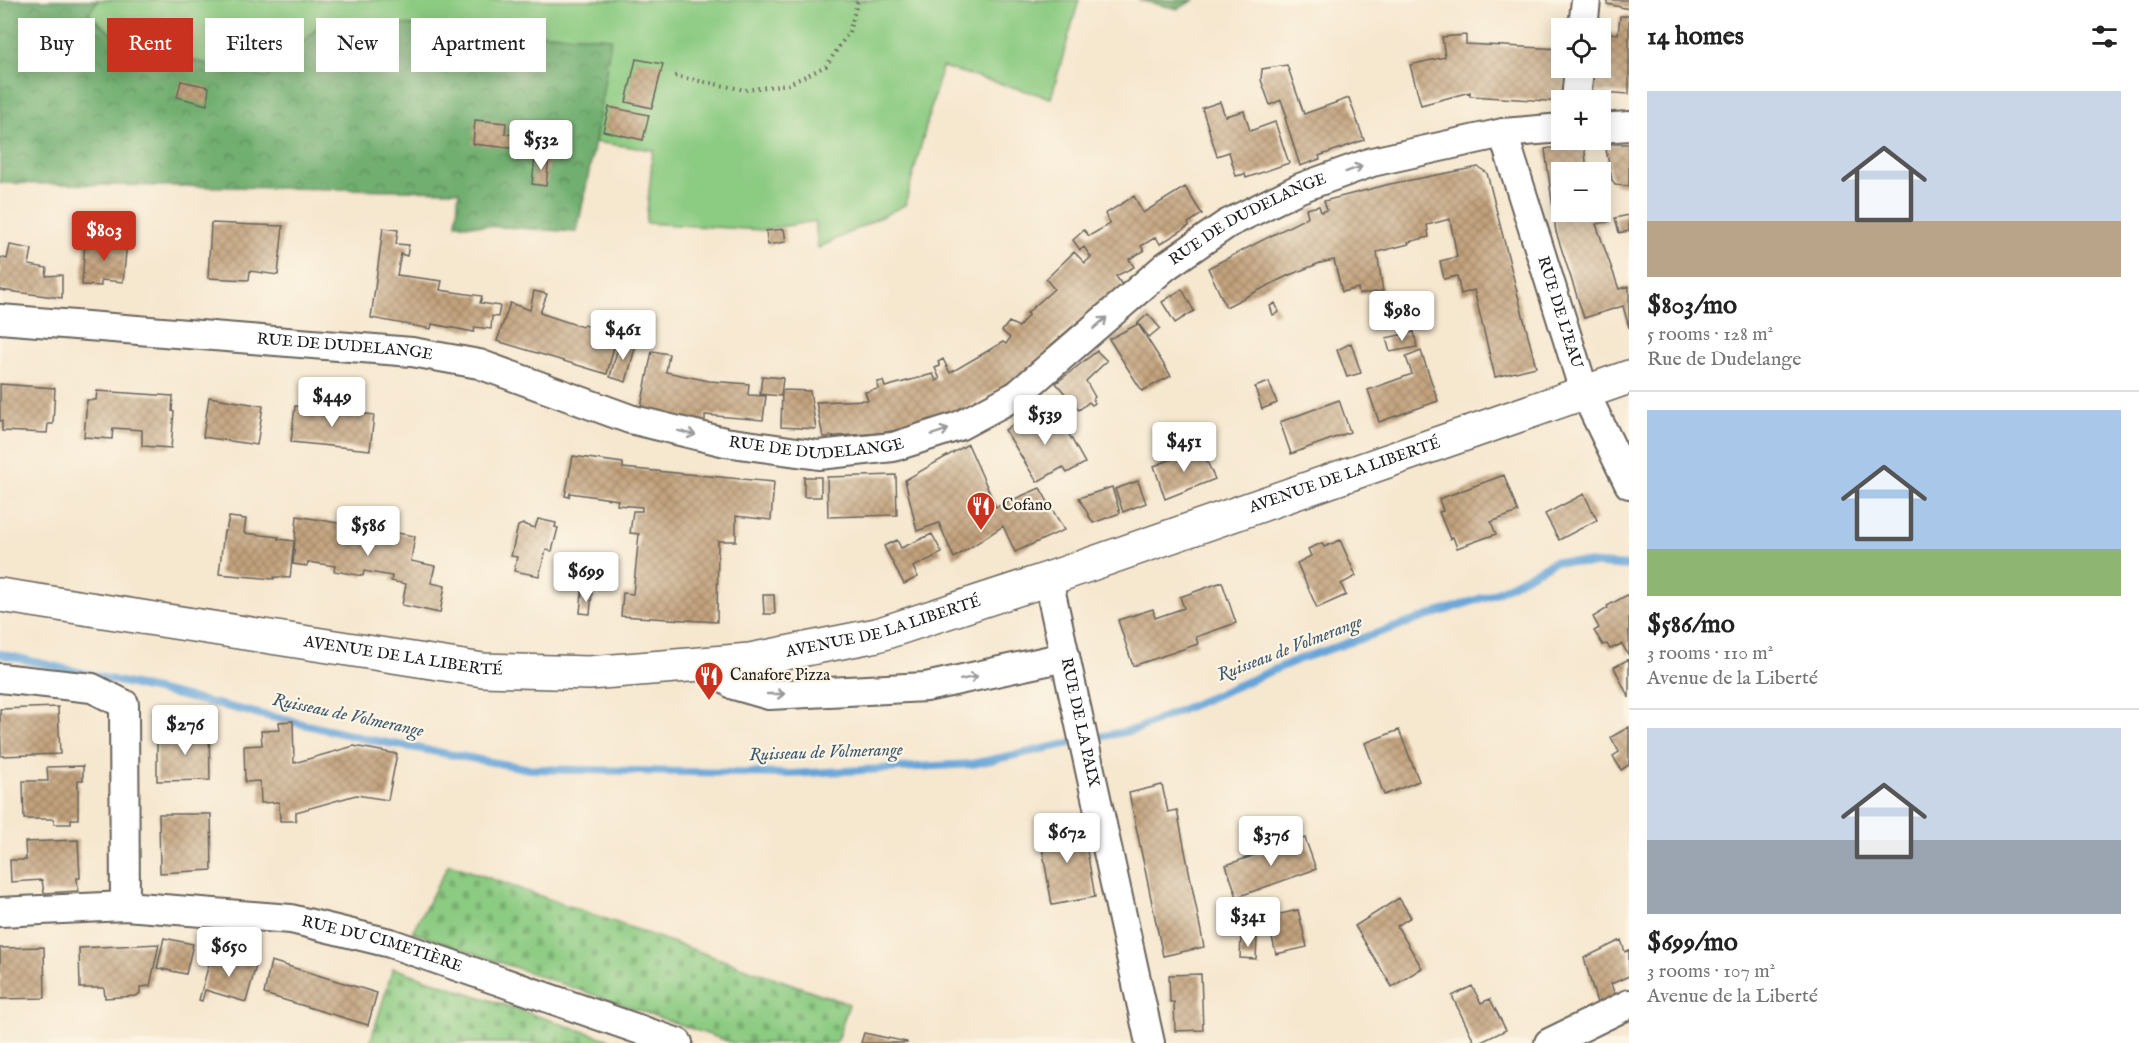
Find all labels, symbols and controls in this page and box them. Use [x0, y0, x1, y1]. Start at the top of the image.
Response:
chip: Buy [18, 18, 95, 72]
chip: Rent [107, 18, 193, 72]
chip: Filters [205, 18, 304, 72]
chip: New [316, 18, 399, 72]
chip: Apartment [411, 18, 546, 72]
map controls [1551, 18, 1611, 222]
button: locate [1551, 18, 1611, 78]
text: 14 homes [1647, 20, 1744, 53]
icon: filters [2088, 20, 2121, 53]
button: + [1551, 90, 1611, 150]
pin: $532 [505, 120, 577, 171]
text: $532 [523, 127, 559, 152]
icon: home [1830, 130, 1938, 238]
one-way arrow [1344, 162, 1363, 173]
button: − [1551, 162, 1611, 222]
street label: RUE DE DUDELANGE [1166, 169, 1329, 271]
pin: $803 [68, 211, 140, 262]
text: $803 [86, 218, 122, 243]
street label: RUE DE L'EAU [1532, 254, 1586, 371]
text: $803/mo [1647, 289, 1737, 322]
pin: $980 [1366, 291, 1438, 342]
text: $980 [1383, 298, 1421, 323]
pin: $461 [587, 310, 659, 361]
one-way arrow [1092, 316, 1107, 330]
text: $461 [605, 317, 641, 342]
text: 5 rooms · 128 m² [1647, 322, 1773, 347]
street label: RUE DE DUDELANGE [256, 330, 434, 366]
text: Rue de Dudelange [1647, 347, 1801, 372]
pin: $449 [296, 377, 368, 428]
text: $449 [312, 384, 352, 409]
pin: $539 [1009, 395, 1081, 446]
text: $539 [1028, 402, 1062, 427]
pin: $451 [1148, 422, 1220, 473]
one-way arrow [930, 426, 949, 437]
one-way arrow [677, 427, 696, 439]
text: $451 [1166, 429, 1202, 454]
street label: AVENUE DE LA LIBERTÉ [1246, 431, 1443, 519]
street label: RUE DE DUDELANGE [727, 433, 907, 465]
icon: home [1830, 449, 1938, 557]
restaurant icon: Cofano [965, 490, 997, 532]
place label: Cofano [1002, 496, 1052, 516]
pin: $586 [332, 506, 404, 557]
text: $586 [351, 513, 385, 538]
pin: $699 [550, 552, 622, 603]
text: $699 [568, 559, 604, 584]
street label: AVENUE DE LA LIBERTÉ [783, 590, 984, 663]
text: $586/mo [1647, 608, 1735, 641]
water label: Ruisseau de Volmerange [1214, 611, 1366, 687]
street label: AVENUE DE LA LIBERTÉ [301, 632, 503, 681]
text: 3 rooms · 110 m² [1647, 641, 1773, 666]
street label: RUE DE LA PAIX [1056, 656, 1104, 789]
restaurant icon: Canafore Pizza [693, 660, 725, 702]
place label: Canafore Pizza [730, 666, 830, 686]
text: Avenue de la Liberté [1647, 666, 1818, 691]
one-way arrow [960, 671, 979, 683]
one-way arrow [765, 688, 785, 700]
water label: Ruisseau de Volmerange [270, 689, 426, 743]
pin: $276 [149, 705, 221, 756]
text: $276 [166, 712, 204, 737]
water label: Ruisseau de Volmerange [749, 739, 903, 767]
icon: home [1830, 767, 1938, 875]
pin: $672 [1031, 813, 1103, 864]
pin: $376 [1235, 816, 1307, 867]
text: $672 [1048, 820, 1086, 845]
text: $376 [1253, 823, 1289, 848]
pin: $341 [1212, 897, 1284, 948]
text: $341 [1230, 904, 1266, 929]
street label: RUE DU CIMETIÈRE [299, 912, 465, 977]
text: $699/mo [1647, 926, 1738, 959]
pin: $650 [193, 927, 265, 978]
text: $650 [211, 934, 247, 959]
text: 3 rooms · 107 m² [1647, 959, 1775, 984]
text: Avenue de la Liberté [1647, 984, 1818, 1009]

